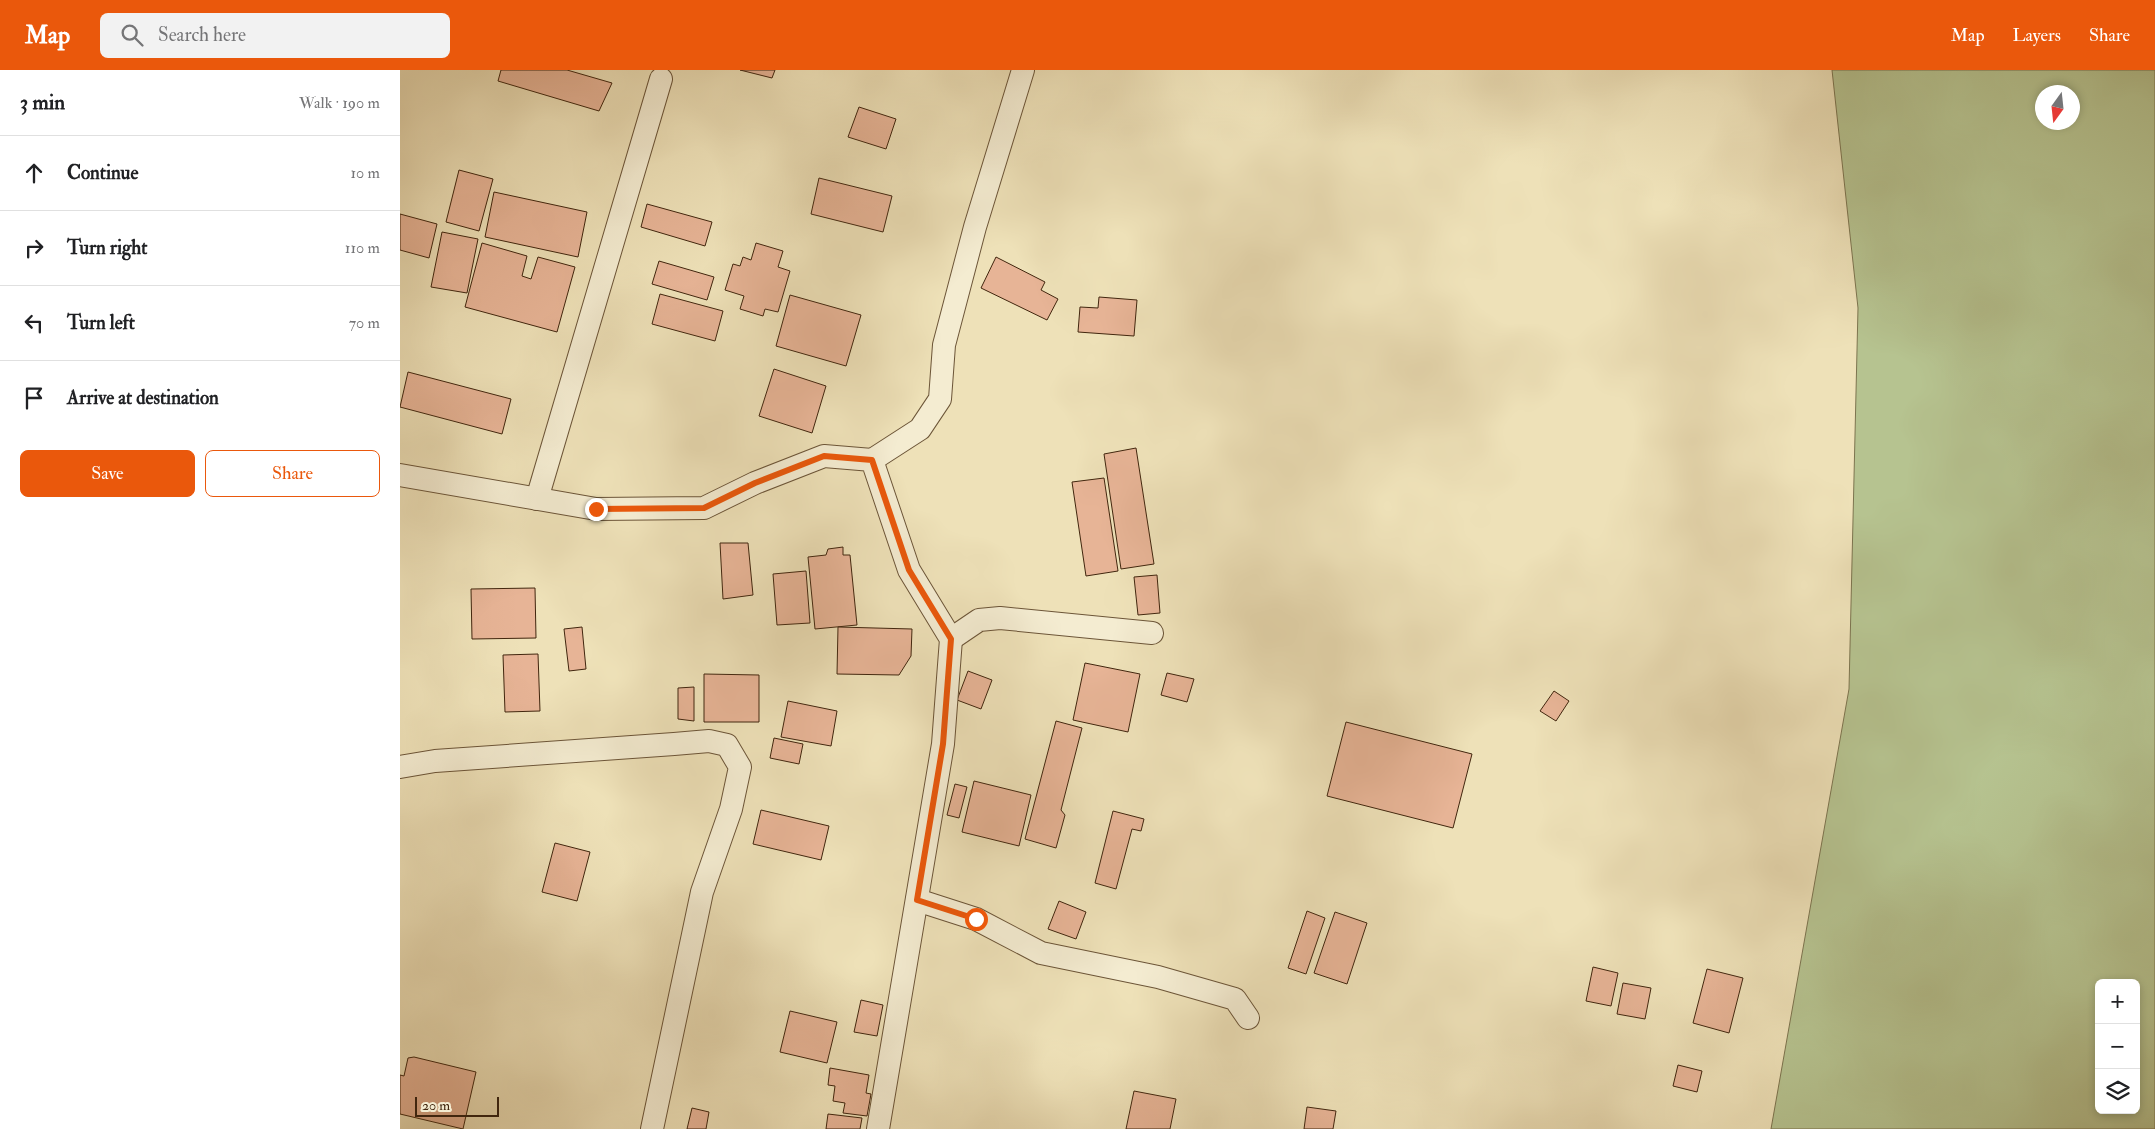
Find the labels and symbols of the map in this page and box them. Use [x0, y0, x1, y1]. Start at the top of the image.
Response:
north arrow [2035, 85, 2080, 130]
route end [585, 498, 608, 521]
route start [965, 908, 988, 931]
scale bar [415, 1094, 499, 1117]

